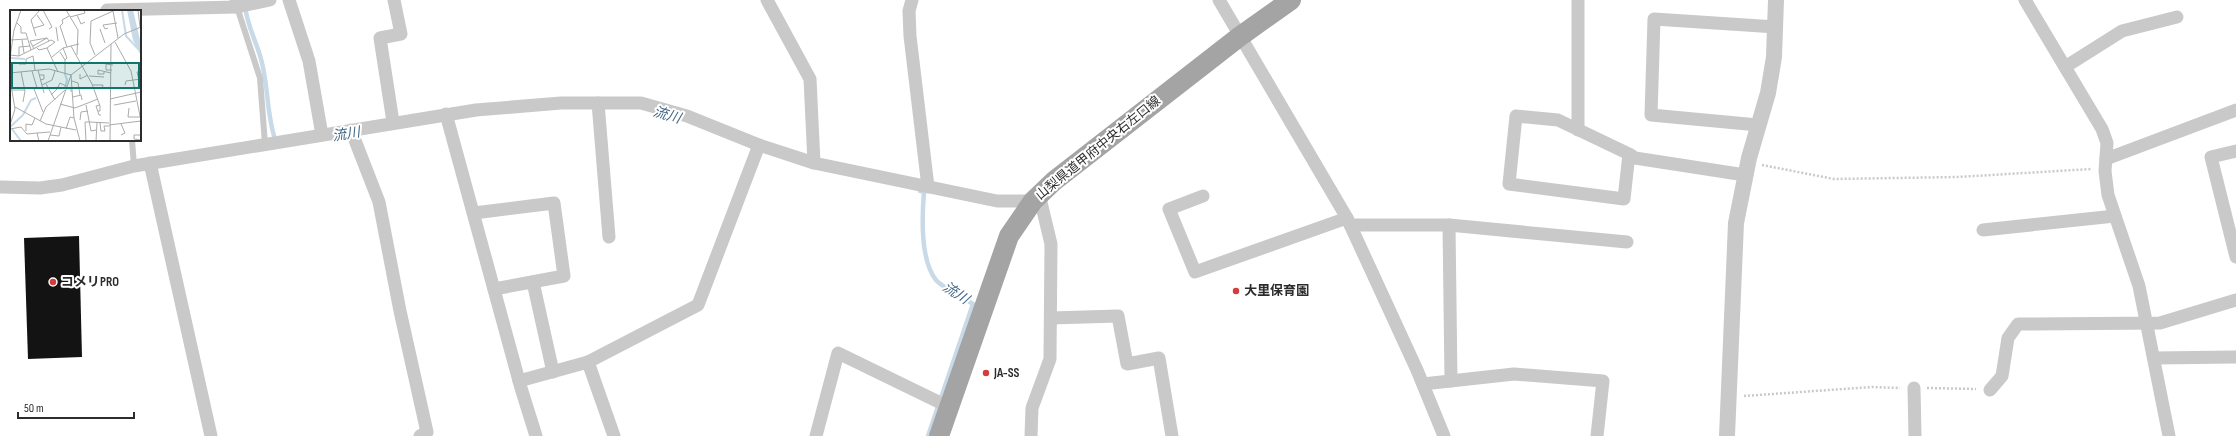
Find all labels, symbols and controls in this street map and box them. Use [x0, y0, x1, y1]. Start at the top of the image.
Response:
inset map [10, 10, 141, 141]
street label: 山梨県道甲府中央右左口線 [1032, 93, 1164, 203]
water label: 流川 [651, 103, 685, 128]
water label: 流川 [331, 123, 363, 145]
place label: コメリPRO [61, 274, 119, 290]
marker: コメリPRO [48, 277, 58, 287]
water label: 流川 [940, 278, 974, 309]
place label: 大里保育園 [1244, 283, 1309, 299]
marker: 大里保育園 [1231, 286, 1241, 296]
place label: JA-SS [993, 365, 1019, 381]
marker: JA-SS [981, 368, 991, 378]
scale bar [18, 394, 134, 420]
text: 50 m [24, 401, 44, 416]

